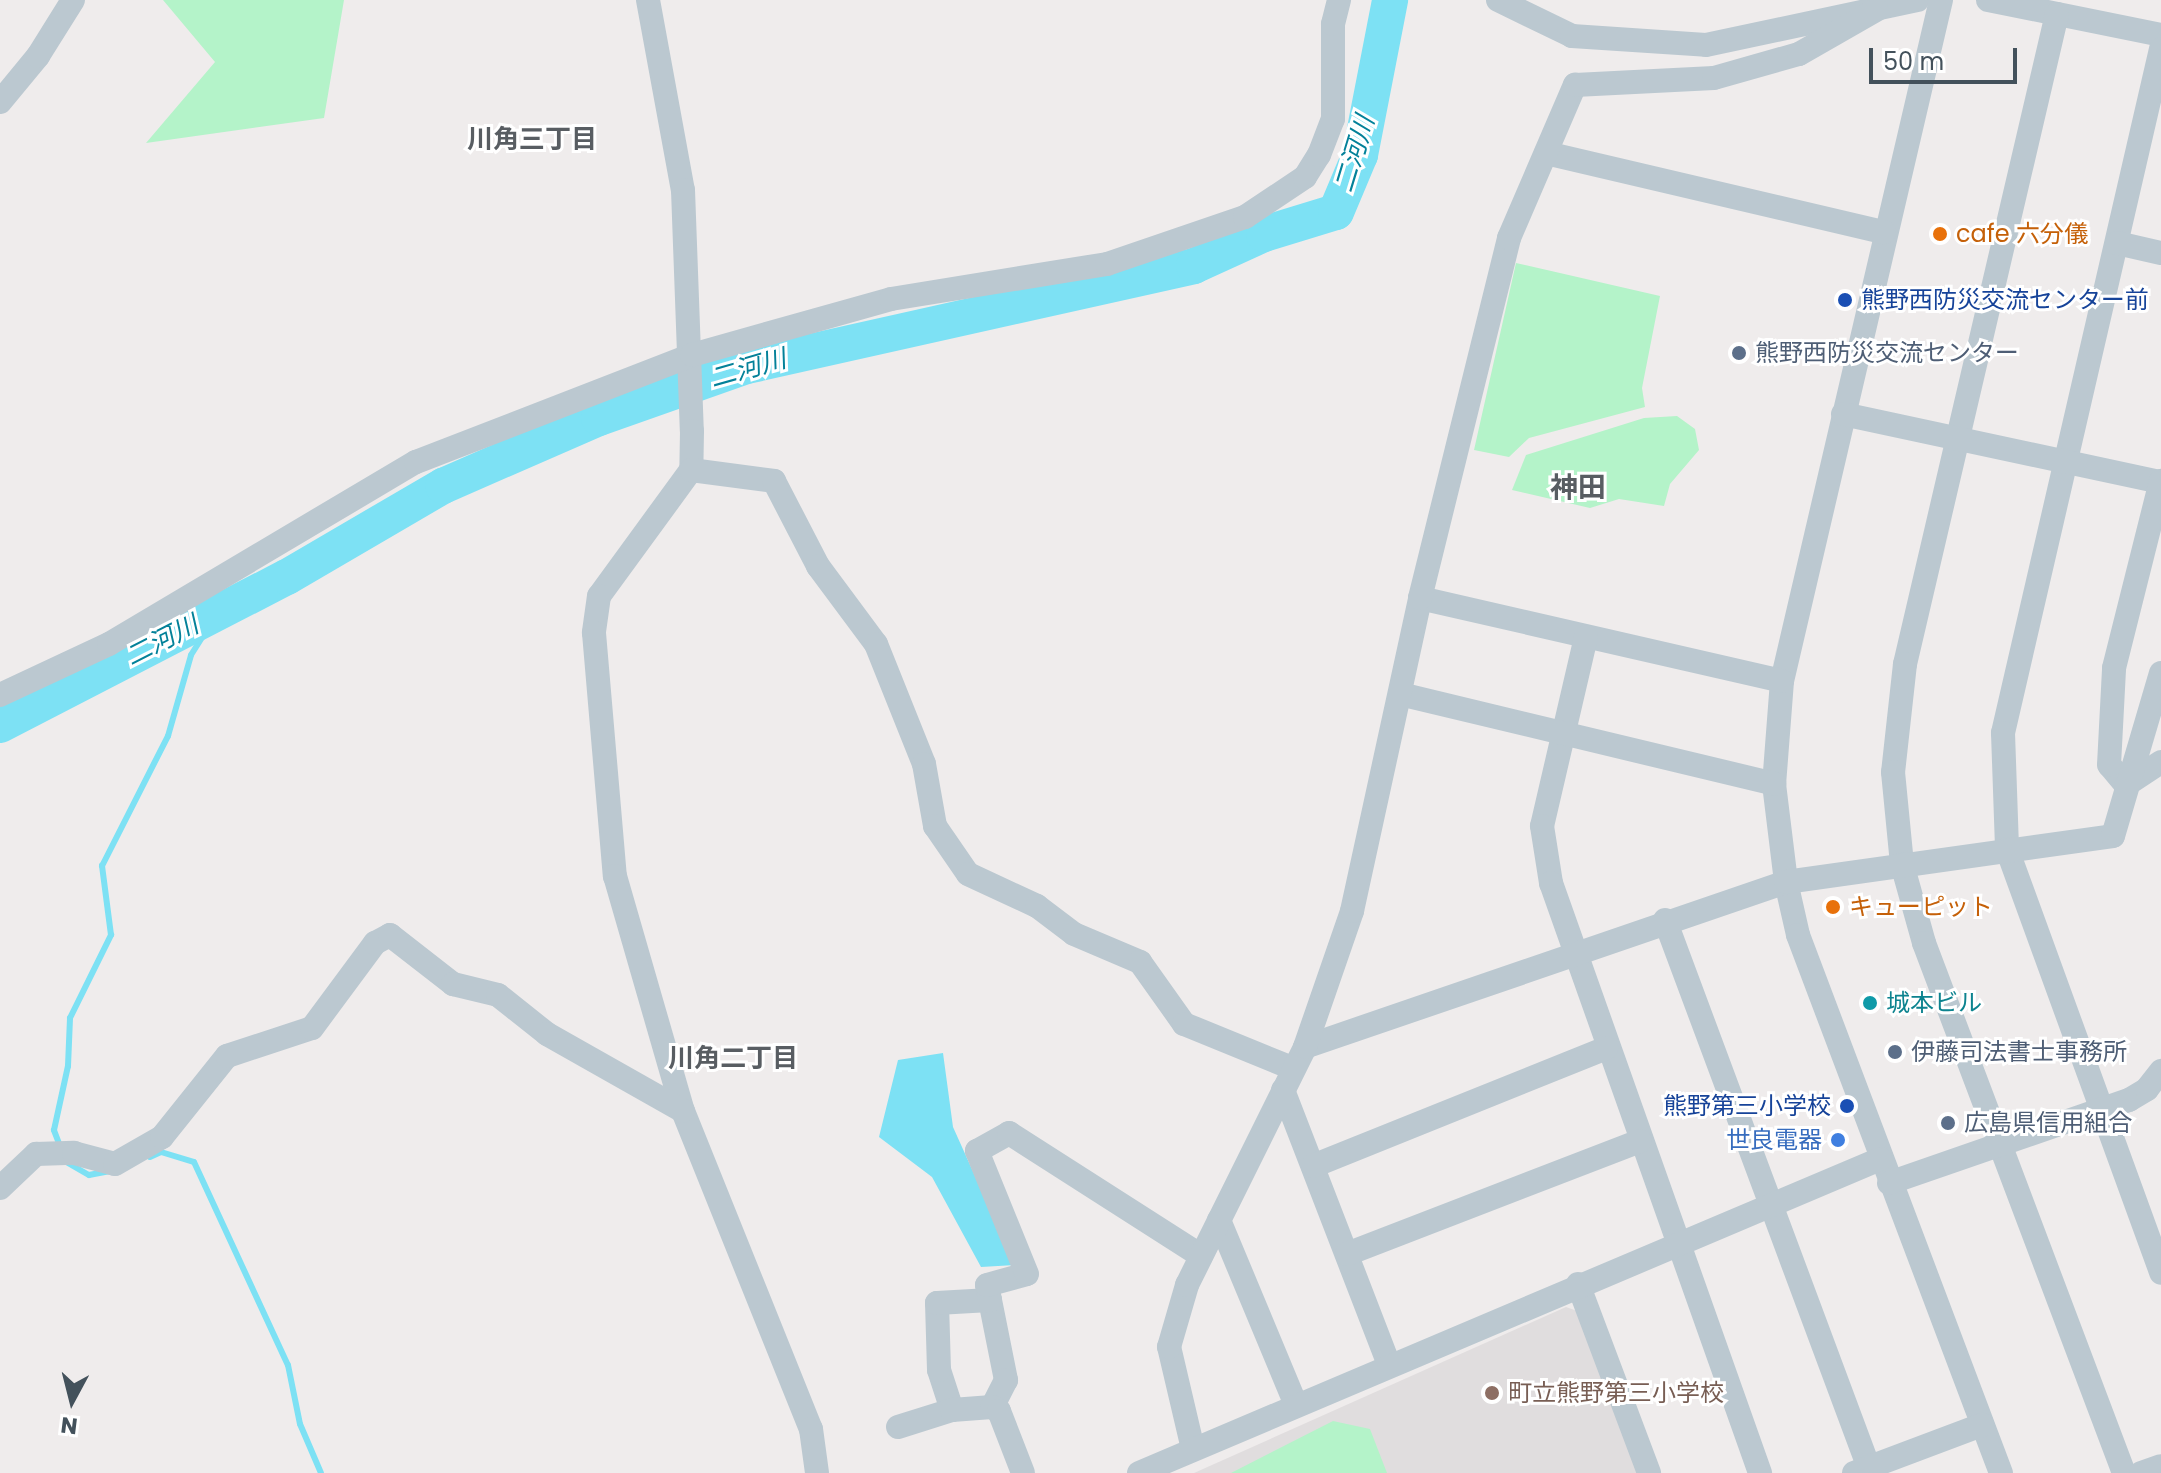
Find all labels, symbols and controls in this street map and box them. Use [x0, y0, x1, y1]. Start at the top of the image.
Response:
scale bar [1873, 32, 2021, 82]
text: 50 m [1883, 45, 1944, 78]
water label: 二河川 [1329, 112, 1381, 196]
district label: 川角三丁目 [467, 124, 597, 156]
place label: cafe 六分儀 [1956, 220, 2088, 248]
marker: cafe 六分儀 [1931, 225, 1949, 243]
place label: 熊野西防災交流センター前 [1861, 286, 2149, 314]
marker: 熊野西防災交流センター前 [1836, 291, 1854, 309]
place label: 熊野西防災交流センター [1755, 339, 2019, 367]
water label: 二河川 [706, 343, 790, 395]
marker: 熊野西防災交流センター [1730, 344, 1748, 362]
district label: 神田 [1550, 471, 1606, 505]
water label: 二河川 [120, 609, 204, 673]
place label: キューピット [1849, 893, 1993, 921]
marker: キューピット [1824, 898, 1842, 916]
place label: 城本ビル [1886, 989, 1982, 1017]
marker: 城本ビル [1861, 994, 1879, 1012]
place label: 伊藤司法書士事務所 [1911, 1038, 2127, 1066]
district label: 川角二丁目 [668, 1043, 798, 1075]
marker: 伊藤司法書士事務所 [1886, 1043, 1904, 1061]
place label: 熊野第三小学校 [1663, 1092, 1831, 1120]
marker: 熊野第三小学校 [1838, 1097, 1856, 1115]
place label: 広島県信用組合 [1964, 1109, 2132, 1137]
marker: 広島県信用組合 [1939, 1114, 1957, 1132]
place label: 世良電器 [1726, 1126, 1822, 1154]
marker: 世良電器 [1829, 1131, 1847, 1149]
north arrow [32, 1361, 112, 1441]
place label: 町立熊野第三小学校 [1508, 1379, 1724, 1407]
marker: 町立熊野第三小学校 [1483, 1384, 1501, 1402]
text: N [59, 1409, 79, 1442]

